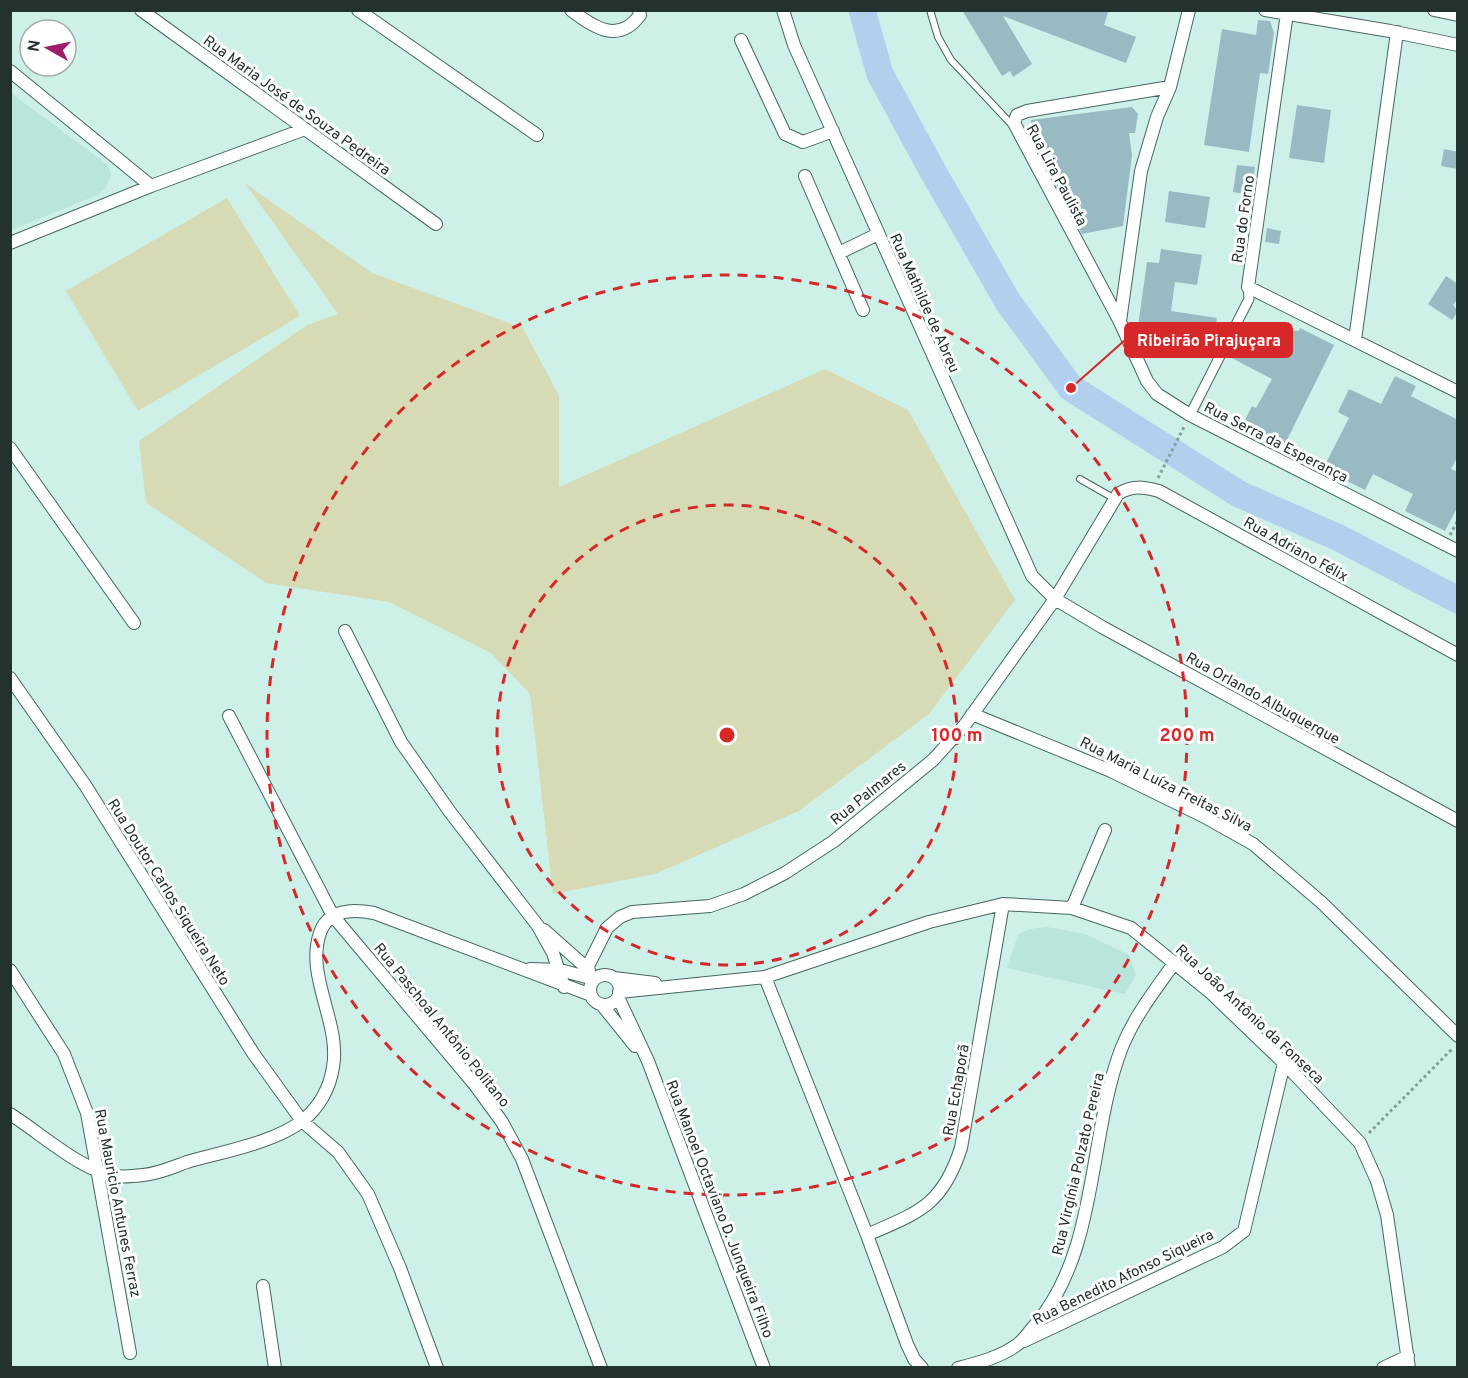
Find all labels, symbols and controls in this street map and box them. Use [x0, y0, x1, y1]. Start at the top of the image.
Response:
north arrow [18, 18, 78, 78]
street label: Rua Maria José de Souza Pedreira [199, 32, 393, 181]
text: N [24, 39, 46, 53]
street label: Rua Lira Paulista [1021, 122, 1090, 230]
street label: Rua do Forno [1229, 174, 1260, 264]
street label: Rua Mathilde de Abreu [884, 231, 963, 376]
callout: Ribeirão Pirajuçara [1125, 323, 1292, 357]
text: Ribeirão Pirajuçara [1137, 332, 1281, 352]
street label: Rua Serra da Esperança [1200, 399, 1351, 488]
street label: Rua Adriano Félix [1240, 514, 1351, 587]
street label: Rua Orlando Albuquerque [1182, 649, 1343, 750]
centre of rings [717, 725, 737, 745]
text: 100 m [931, 725, 983, 748]
text: 200 m [1159, 725, 1215, 748]
street label: Rua Maria Luíza Freitas Silva [1076, 734, 1255, 837]
street label: Rua Palmares [827, 758, 911, 830]
street label: Rua Doutor Carlos Siqueira Neto [102, 796, 233, 990]
street label: Rua Paschoal Antônio Politano [369, 940, 513, 1112]
street label: Rua João Antônio da Fonseca [1171, 941, 1327, 1089]
street label: Rua Echaporã [940, 1043, 975, 1138]
street label: Rua Virgínia Polzato Pereira [1049, 1071, 1110, 1258]
street label: Rua Manoel Octaviano D. Junqueira Filho [661, 1078, 777, 1341]
street label: Rua Mauricio Antunes Ferraz [89, 1107, 144, 1299]
street label: Rua Benedito Afonso Siqueira [1030, 1226, 1217, 1331]

